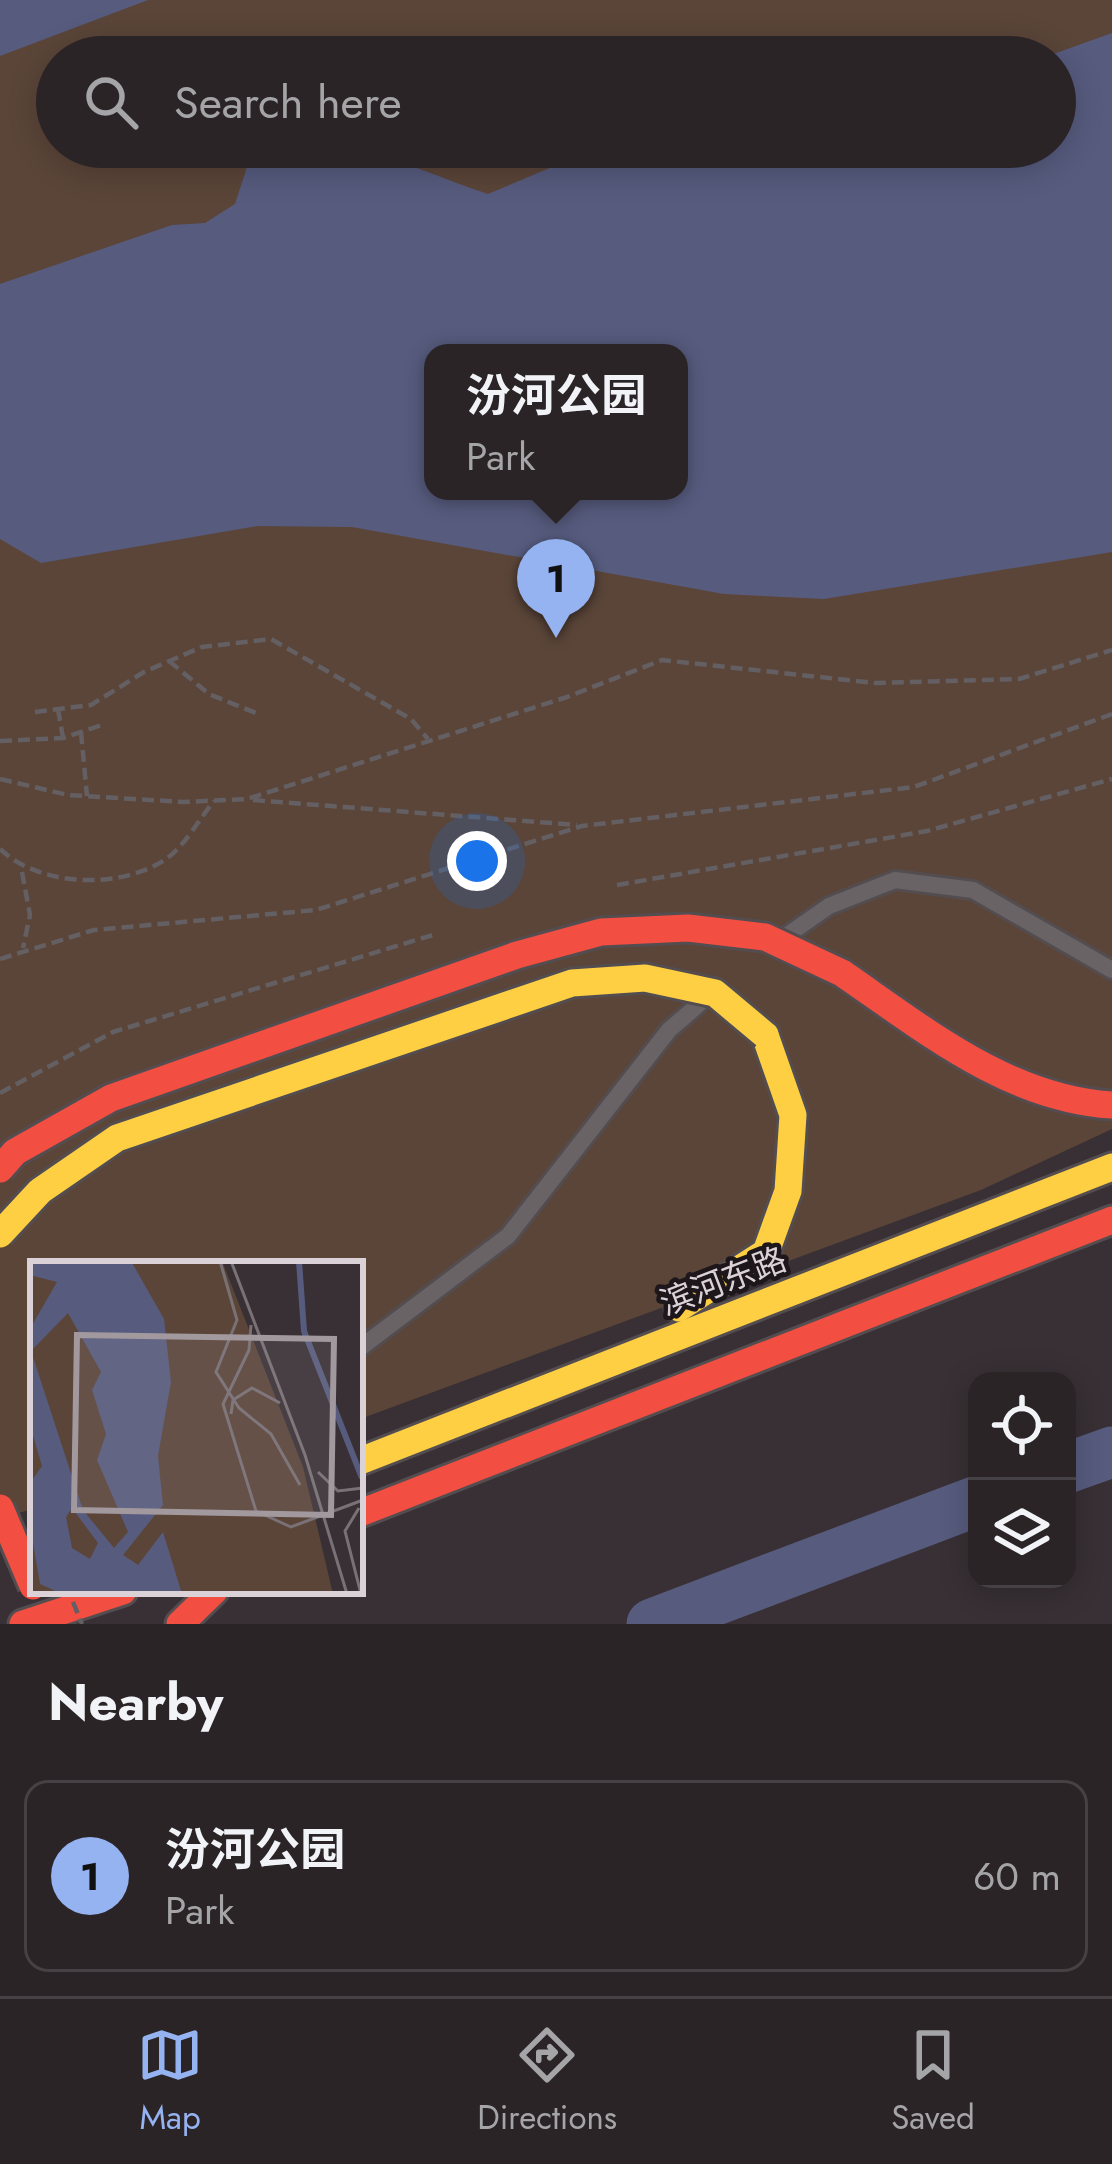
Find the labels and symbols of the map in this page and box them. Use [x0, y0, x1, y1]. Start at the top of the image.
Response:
pin: 1 [517, 539, 595, 638]
your location [447, 831, 507, 891]
street label: 滨河东路 [653, 1235, 793, 1327]
inset map [30, 1261, 363, 1594]

